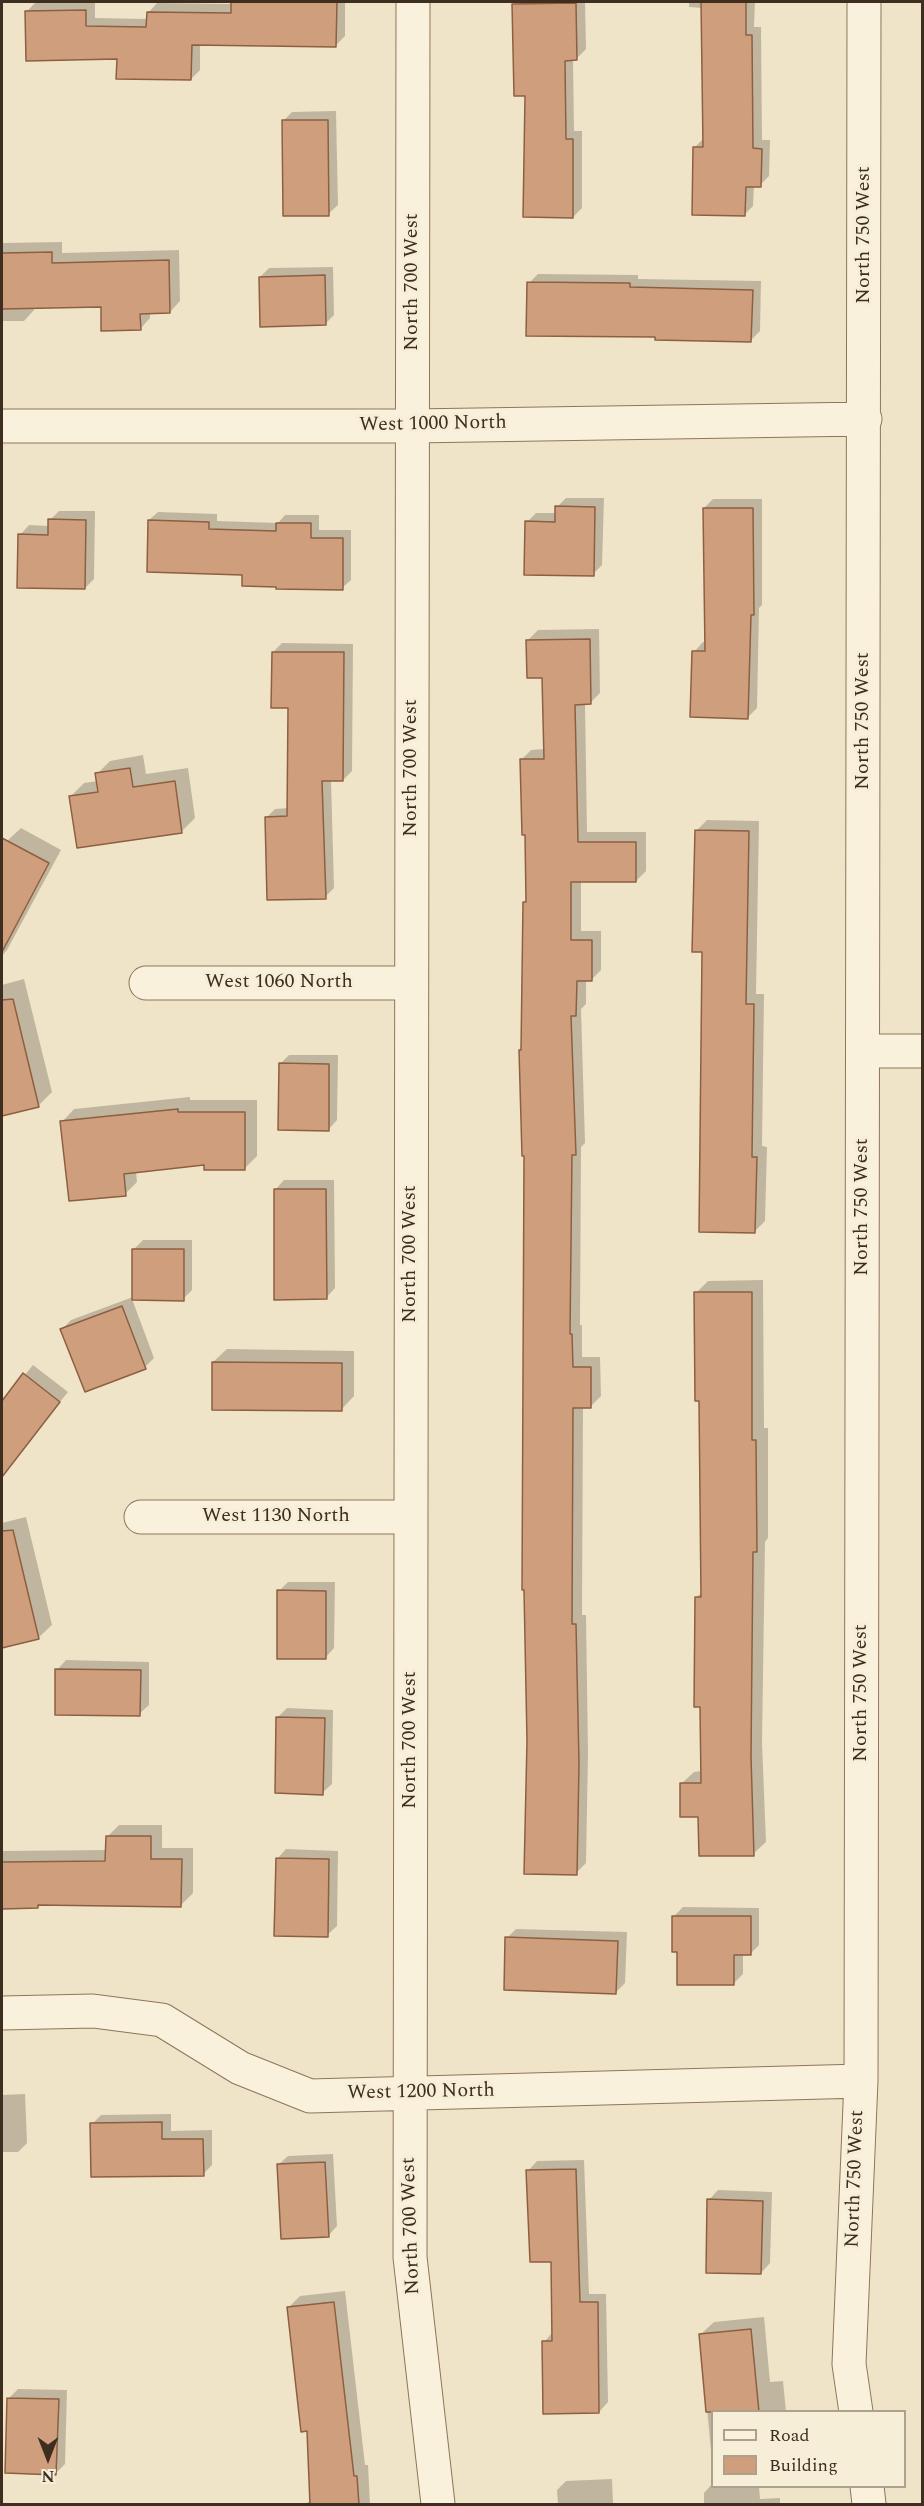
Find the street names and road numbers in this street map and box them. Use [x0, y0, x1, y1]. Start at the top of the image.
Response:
street label: North 750 West [853, 166, 877, 304]
street label: North 700 West [401, 213, 425, 351]
street label: West 1000 North [359, 412, 507, 438]
street label: North 750 West [852, 652, 876, 790]
street label: North 700 West [400, 699, 424, 837]
street label: West 1060 North [205, 971, 353, 995]
street label: North 750 West [851, 1138, 875, 1276]
street label: North 700 West [399, 1185, 423, 1323]
street label: West 1130 North [202, 1505, 350, 1529]
street label: North 750 West [850, 1624, 874, 1762]
street label: North 700 West [399, 1671, 423, 1809]
street label: West 1200 North [347, 2080, 495, 2106]
street label: North 750 West [842, 2110, 870, 2248]
street label: North 700 West [398, 2157, 426, 2295]

